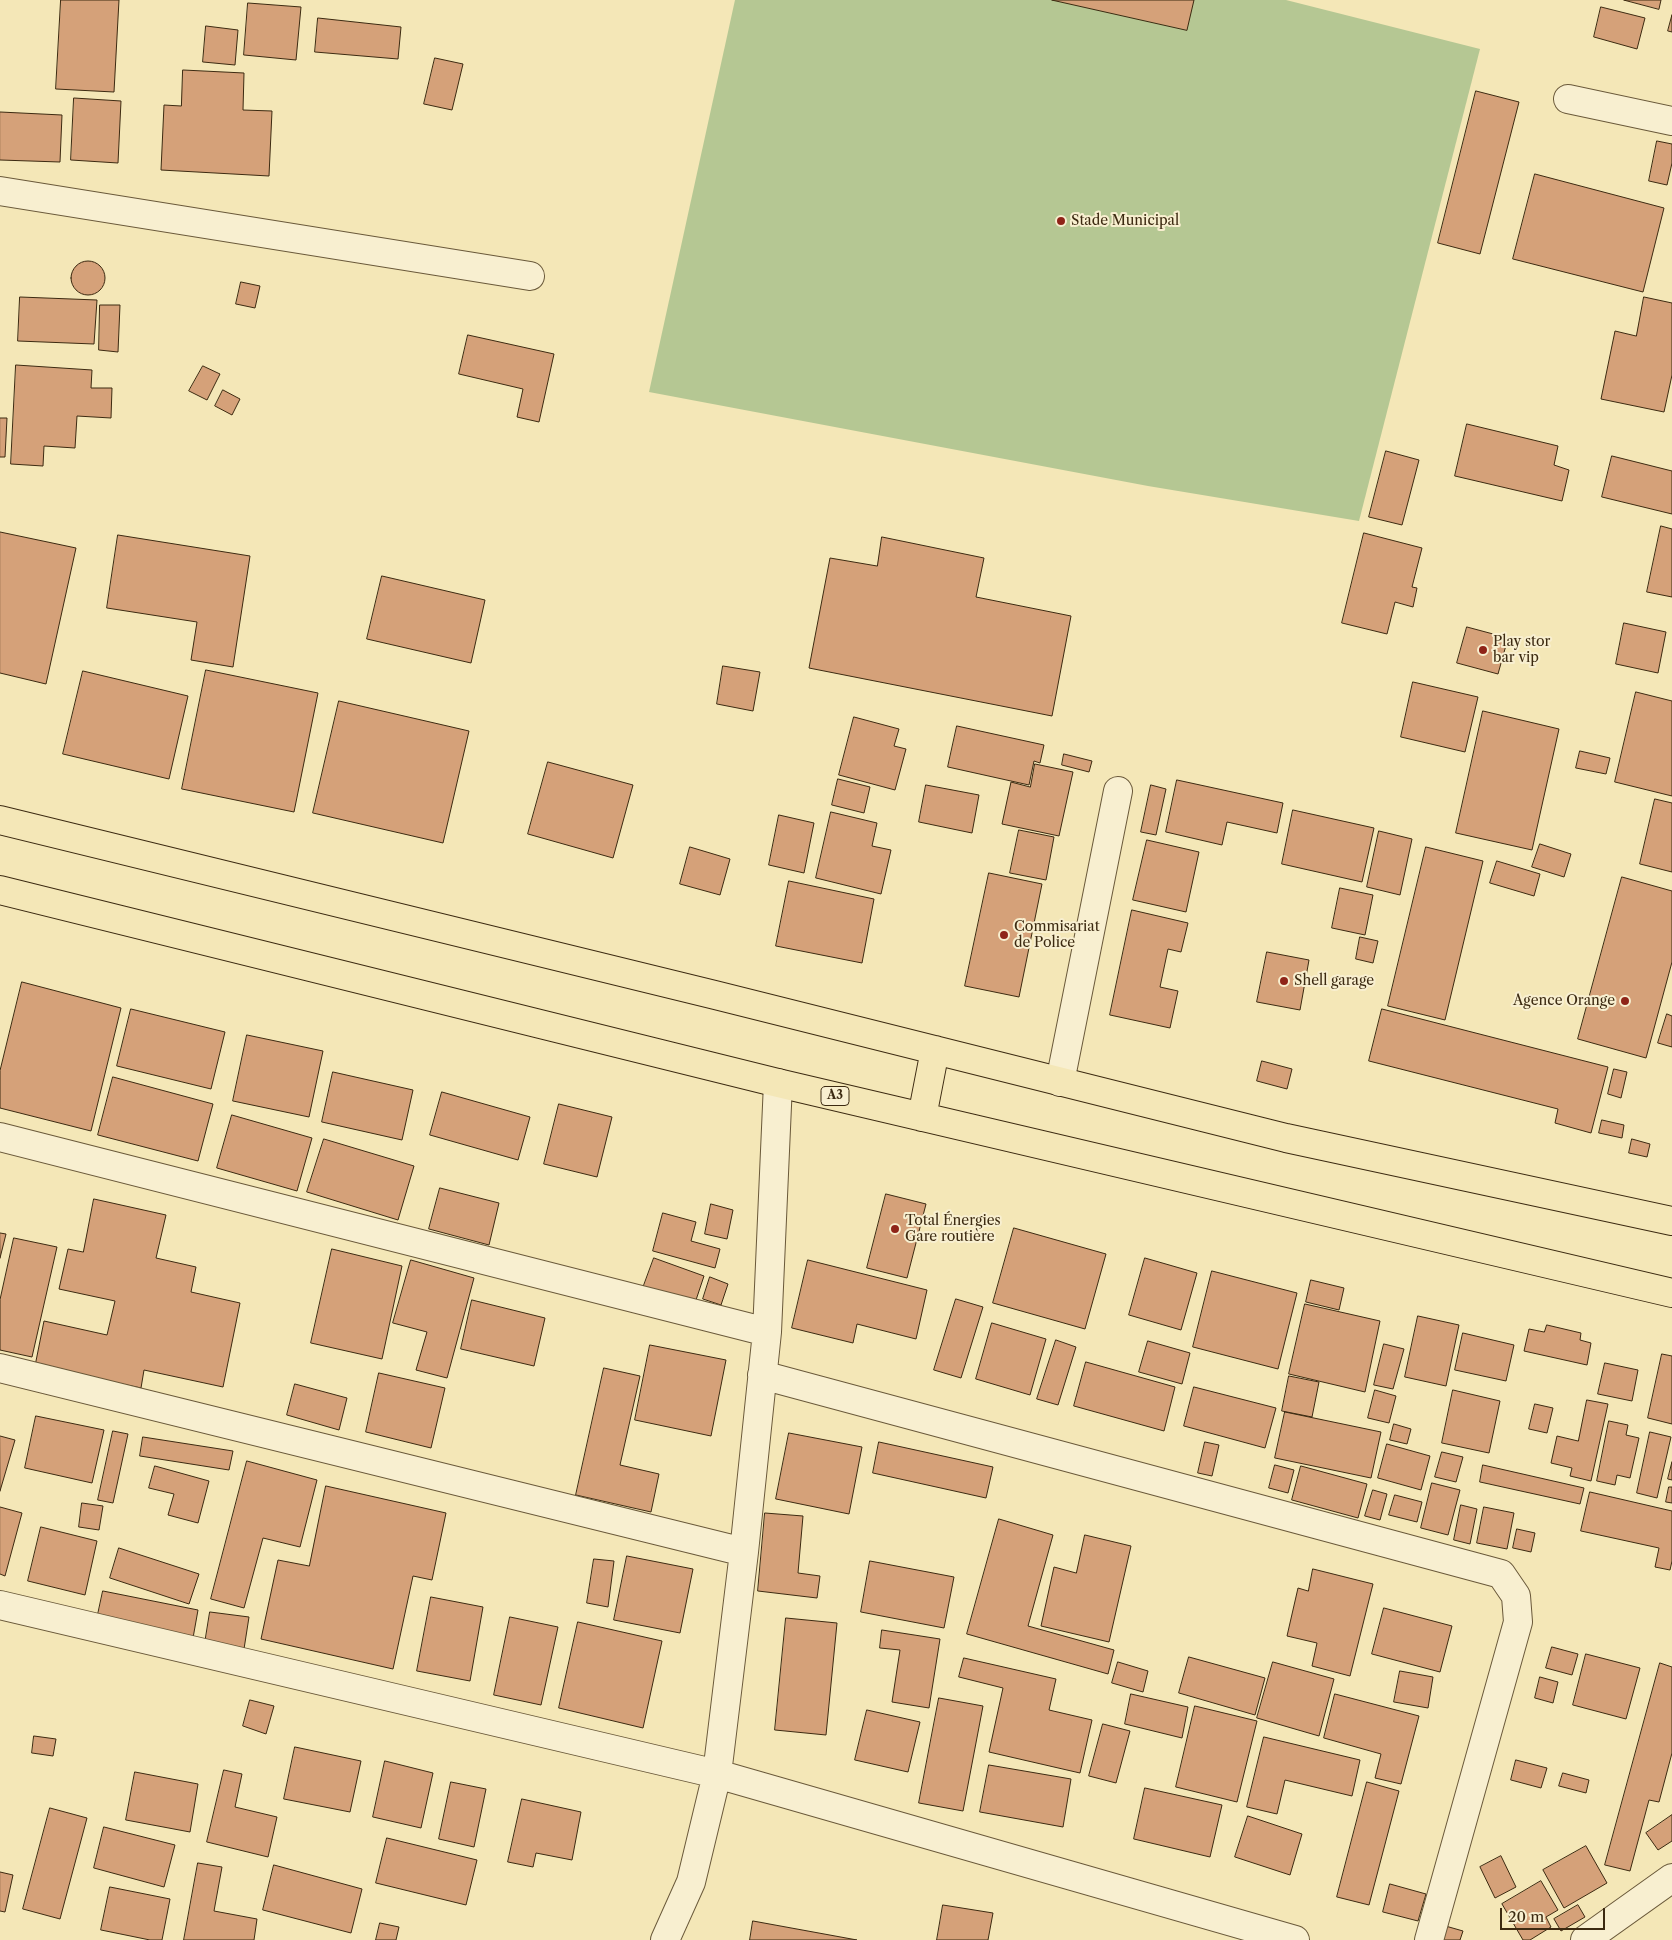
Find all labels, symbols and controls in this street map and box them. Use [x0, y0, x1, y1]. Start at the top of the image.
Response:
place label: Stade Municipal [1071, 213, 1179, 229]
marker: Stade Municipal [1055, 215, 1067, 227]
place label: Play stor bar vip [1493, 634, 1550, 666]
marker: Play stor bar vip [1477, 644, 1489, 656]
place label: Commisariat de Police [1014, 919, 1100, 952]
marker: Commisariat de Police [998, 929, 1010, 941]
place label: Shell garage [1294, 973, 1374, 989]
marker: Shell garage [1278, 975, 1290, 987]
place label: Agence Orange [1513, 993, 1615, 1009]
marker: Agence Orange [1619, 995, 1631, 1007]
road number: A3 [821, 1086, 849, 1106]
place label: Total Énergies Gare routière [905, 1213, 1001, 1246]
marker: Total Énergies Gare routière [889, 1223, 901, 1235]
scale bar [1502, 1898, 1607, 1930]
text: 20 m [1508, 1907, 1544, 1926]

